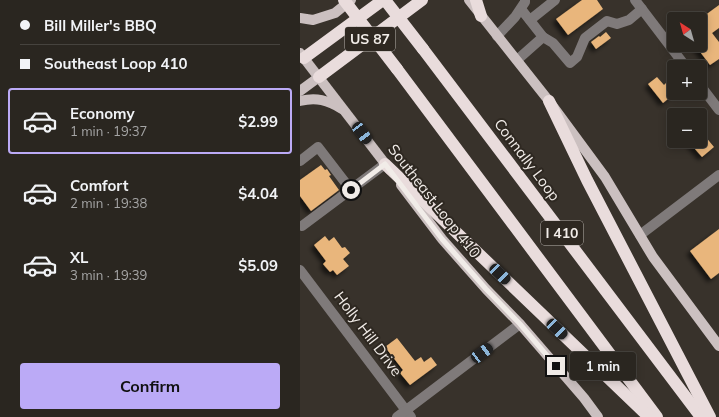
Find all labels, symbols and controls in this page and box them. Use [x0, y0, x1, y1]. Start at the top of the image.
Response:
north arrow [667, 12, 707, 52]
map controls [667, 12, 707, 148]
text: Bill Miller's BBQ [44, 16, 157, 35]
road number: US 87 [345, 27, 395, 51]
text: Southeast Loop 410 [44, 54, 187, 73]
button: + [667, 60, 707, 100]
icon: car [22, 103, 58, 139]
text: Economy [70, 104, 135, 123]
button: − [667, 108, 707, 148]
text: $2.99 [238, 112, 278, 131]
street label: Connally Loop [490, 115, 565, 205]
car [350, 120, 374, 146]
text: 1 min · 19:37 [70, 123, 147, 139]
street label: Southeast Loop 410 [384, 140, 485, 261]
icon: car [22, 175, 58, 211]
text: Comfort [70, 176, 128, 195]
route start [342, 181, 360, 199]
text: $4.04 [238, 184, 278, 203]
text: 2 min · 19:38 [70, 195, 147, 211]
road number: I 410 [541, 221, 583, 245]
icon: car [22, 247, 58, 283]
text: XL [70, 248, 88, 267]
text: $5.09 [238, 256, 278, 275]
car [487, 261, 513, 287]
text: 3 min · 19:39 [70, 267, 147, 283]
street label: Holly Hill Drive [330, 287, 407, 380]
car [544, 316, 570, 342]
car [469, 341, 495, 365]
callout: 1 min [570, 352, 636, 380]
route end [547, 357, 565, 375]
text: 1 min [586, 358, 620, 374]
button: Confirm [20, 363, 280, 409]

